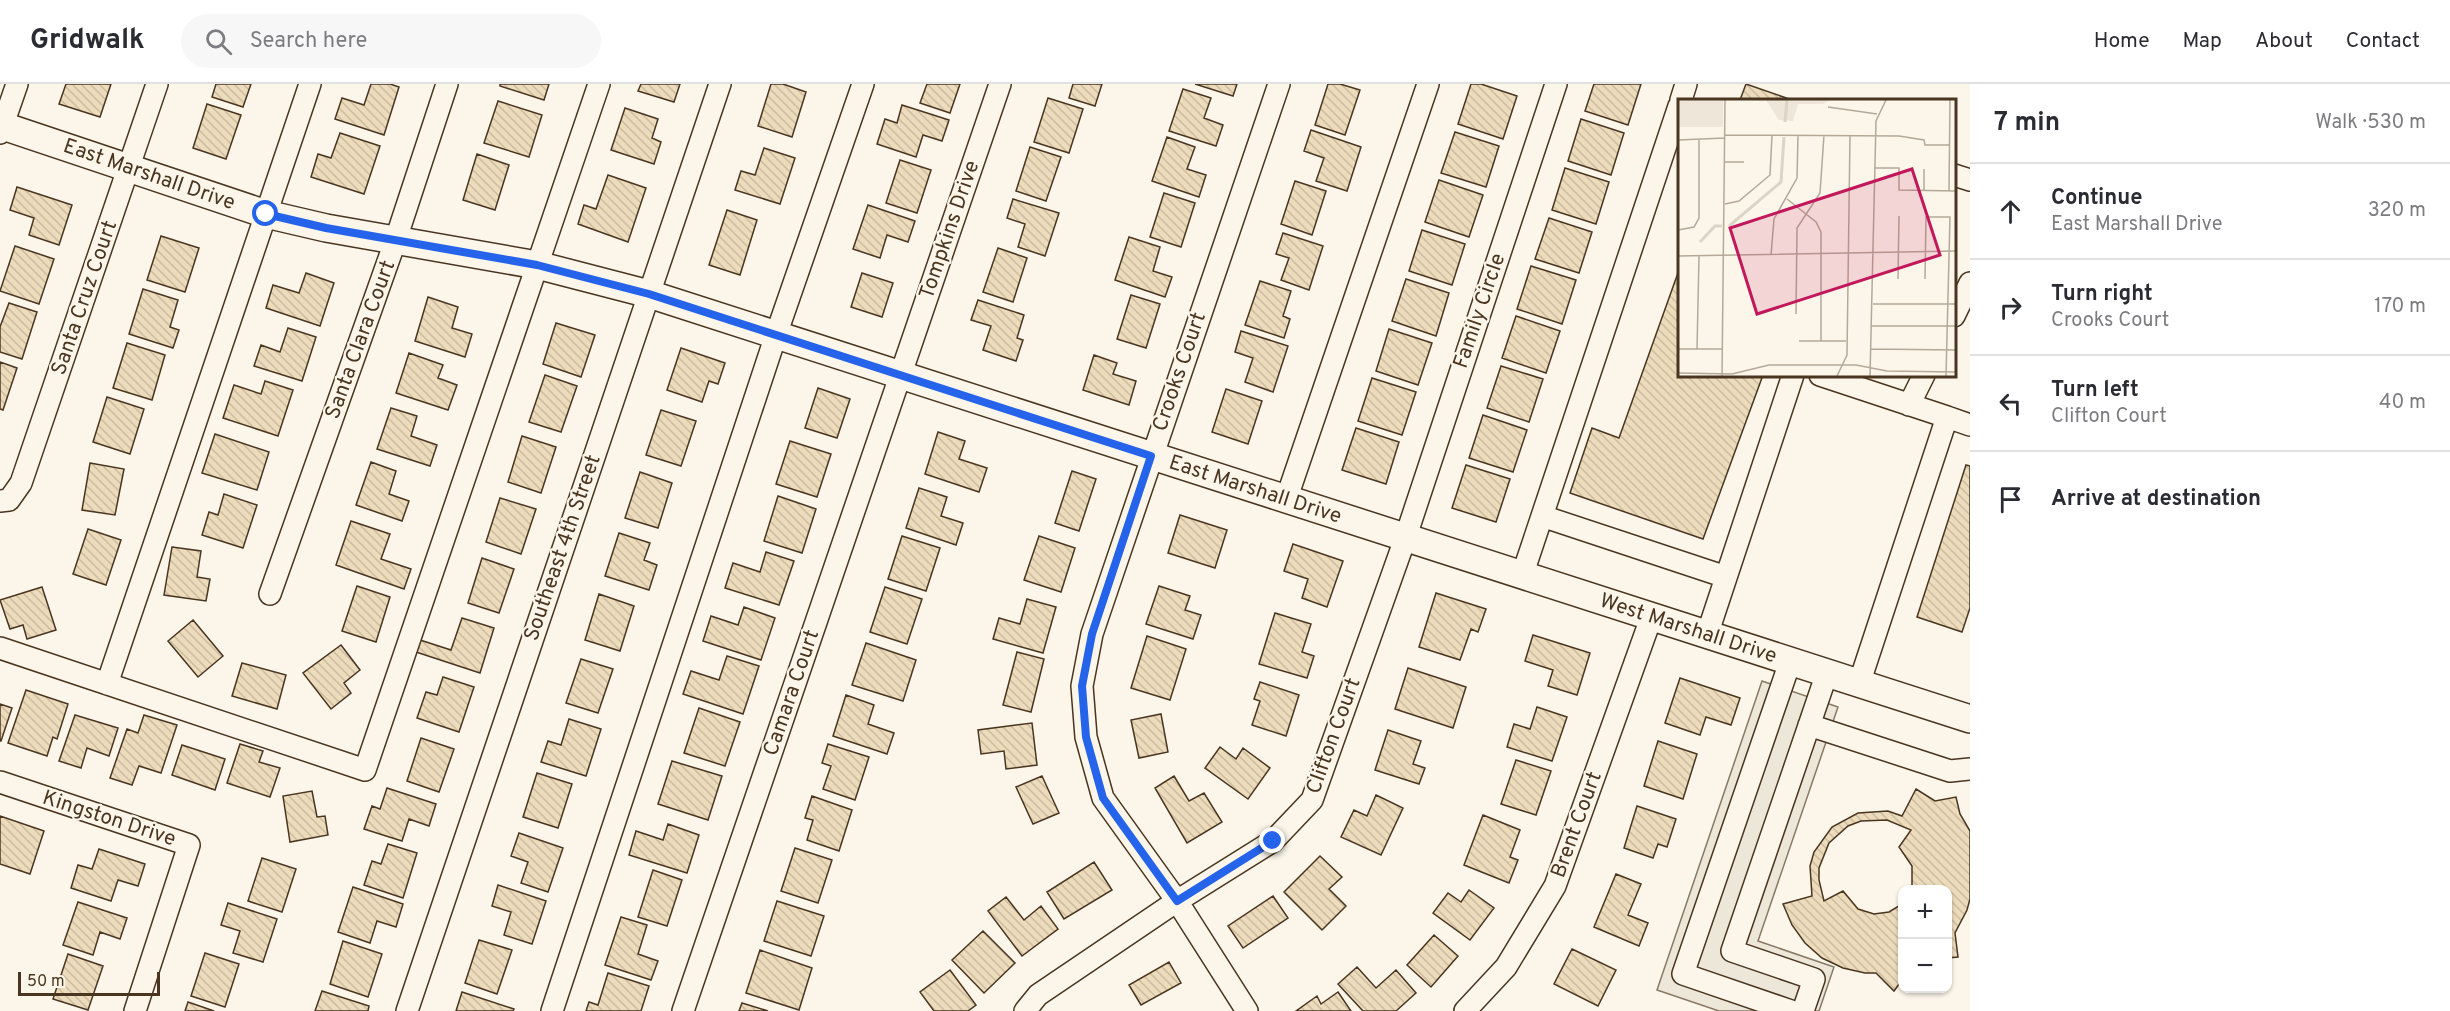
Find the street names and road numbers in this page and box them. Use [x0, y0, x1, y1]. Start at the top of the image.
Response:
street label: East Marshall Drive [59, 133, 239, 217]
street label: Tompkins Drive [914, 157, 986, 303]
street label: Santa Cruz Court [46, 217, 124, 379]
street label: Family Circle [1448, 250, 1512, 372]
street label: Santa Clara Court [320, 257, 402, 423]
street label: Crooks Court [1147, 309, 1213, 435]
street label: East Marshall Drive [1165, 449, 1345, 531]
street label: Southeast 4th Street [518, 451, 608, 645]
street label: West Marshall Drive [1596, 588, 1780, 670]
street label: Camara Court [758, 626, 826, 760]
street label: Clifton Court [1301, 674, 1367, 798]
street label: Brent Court [1545, 768, 1609, 882]
street label: Kingston Drive [39, 785, 179, 853]

